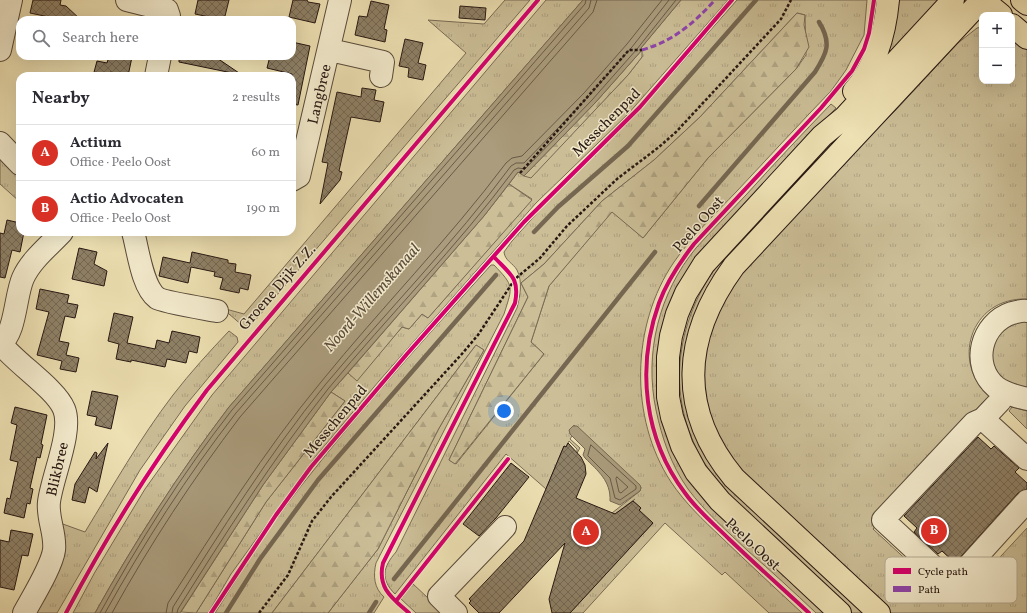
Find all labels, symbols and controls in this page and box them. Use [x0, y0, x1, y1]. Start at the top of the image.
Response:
map controls [979, 12, 1015, 84]
button: + [979, 12, 1015, 48]
search box [16, 16, 296, 60]
icon: search [30, 27, 52, 49]
text: Search here [62, 28, 139, 49]
button: − [979, 48, 1015, 84]
street label: Langbree [303, 62, 338, 127]
street label: Messchenpad [568, 84, 646, 162]
text: Nearby [32, 87, 90, 110]
text: 2 results [232, 89, 280, 107]
text: Actium [70, 133, 122, 154]
text: A [40, 144, 50, 162]
text: 60 m [252, 144, 280, 162]
text: Office · Peelo Oost [70, 154, 171, 172]
text: Actio Advocaten [70, 189, 184, 210]
street label: Peelo Oost [669, 192, 730, 258]
text: B [41, 200, 49, 218]
text: 190 m [246, 200, 280, 218]
text: Office · Peelo Oost [70, 210, 171, 228]
water label: Noord-Willemskanaal [319, 239, 426, 357]
street label: Groene Dijk Z.Z. [235, 240, 322, 336]
street label: Messchenpad [299, 381, 373, 463]
your location [494, 401, 514, 421]
street label: Blikbree [42, 440, 75, 499]
street label: Peelo Oost [720, 514, 784, 576]
pin: B [921, 516, 947, 546]
pin: A [573, 517, 599, 547]
legend [885, 557, 1017, 603]
text: Cycle path [918, 565, 968, 580]
text: Path [918, 583, 941, 598]

